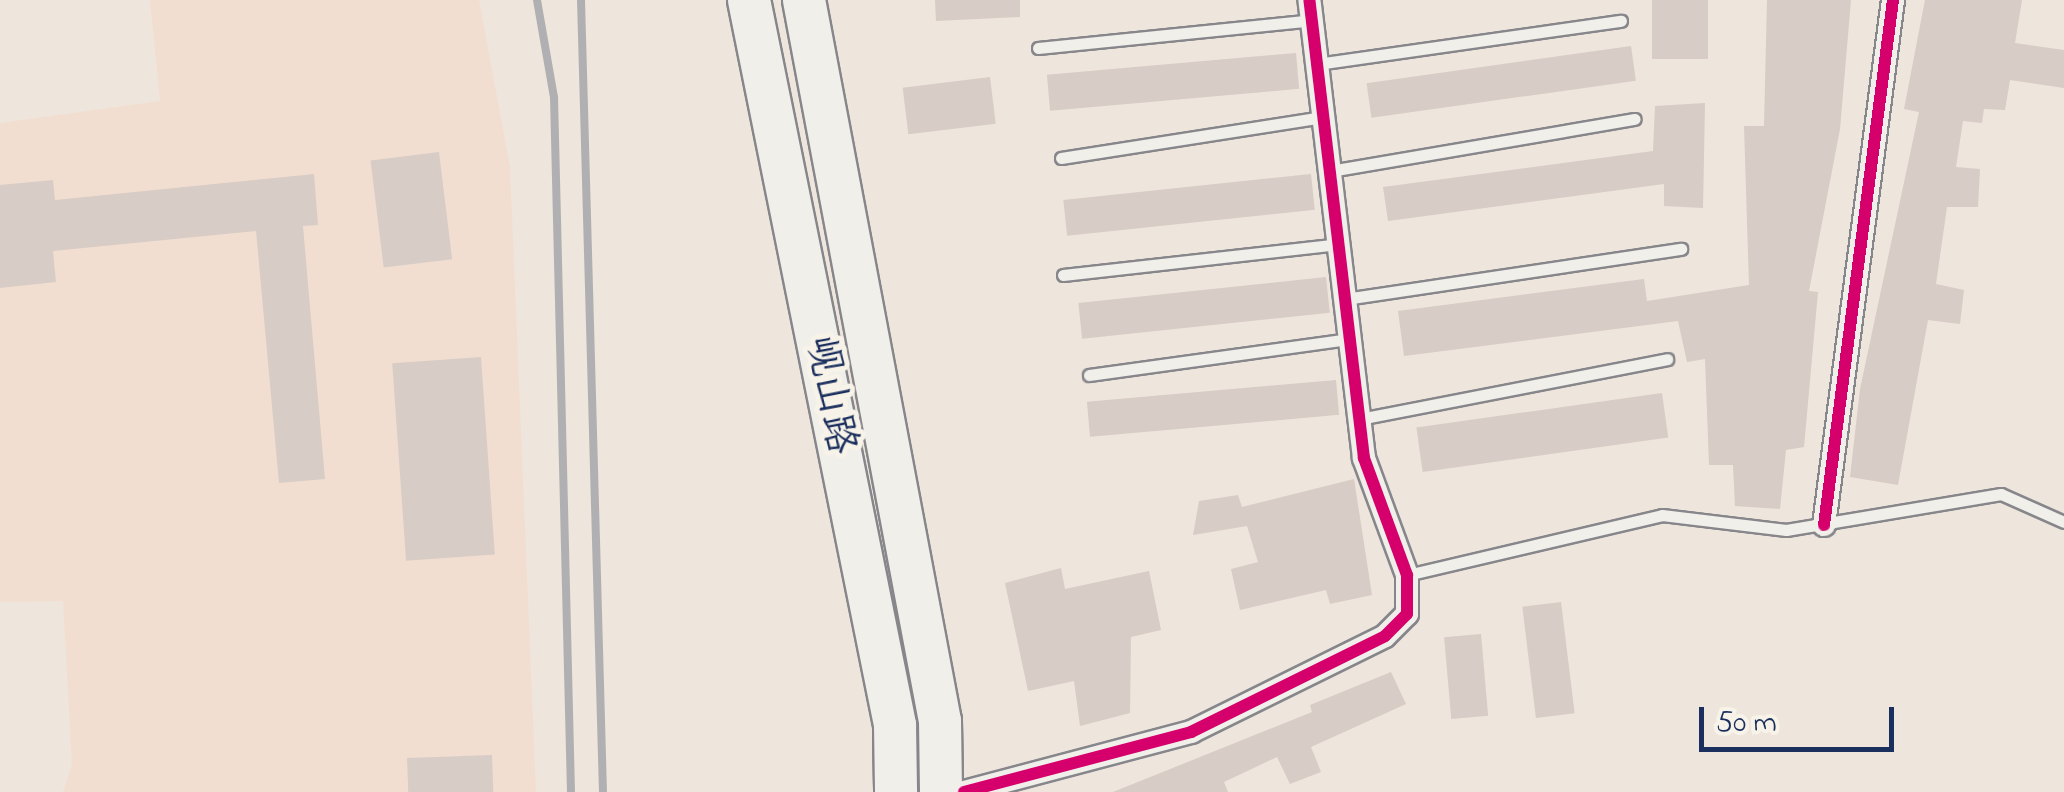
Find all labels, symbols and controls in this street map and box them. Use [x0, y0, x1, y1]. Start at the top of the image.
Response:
street label: 岘山路 [794, 332, 864, 458]
scale bar [1704, 687, 1899, 749]
text: 50 m [1716, 702, 1777, 746]

